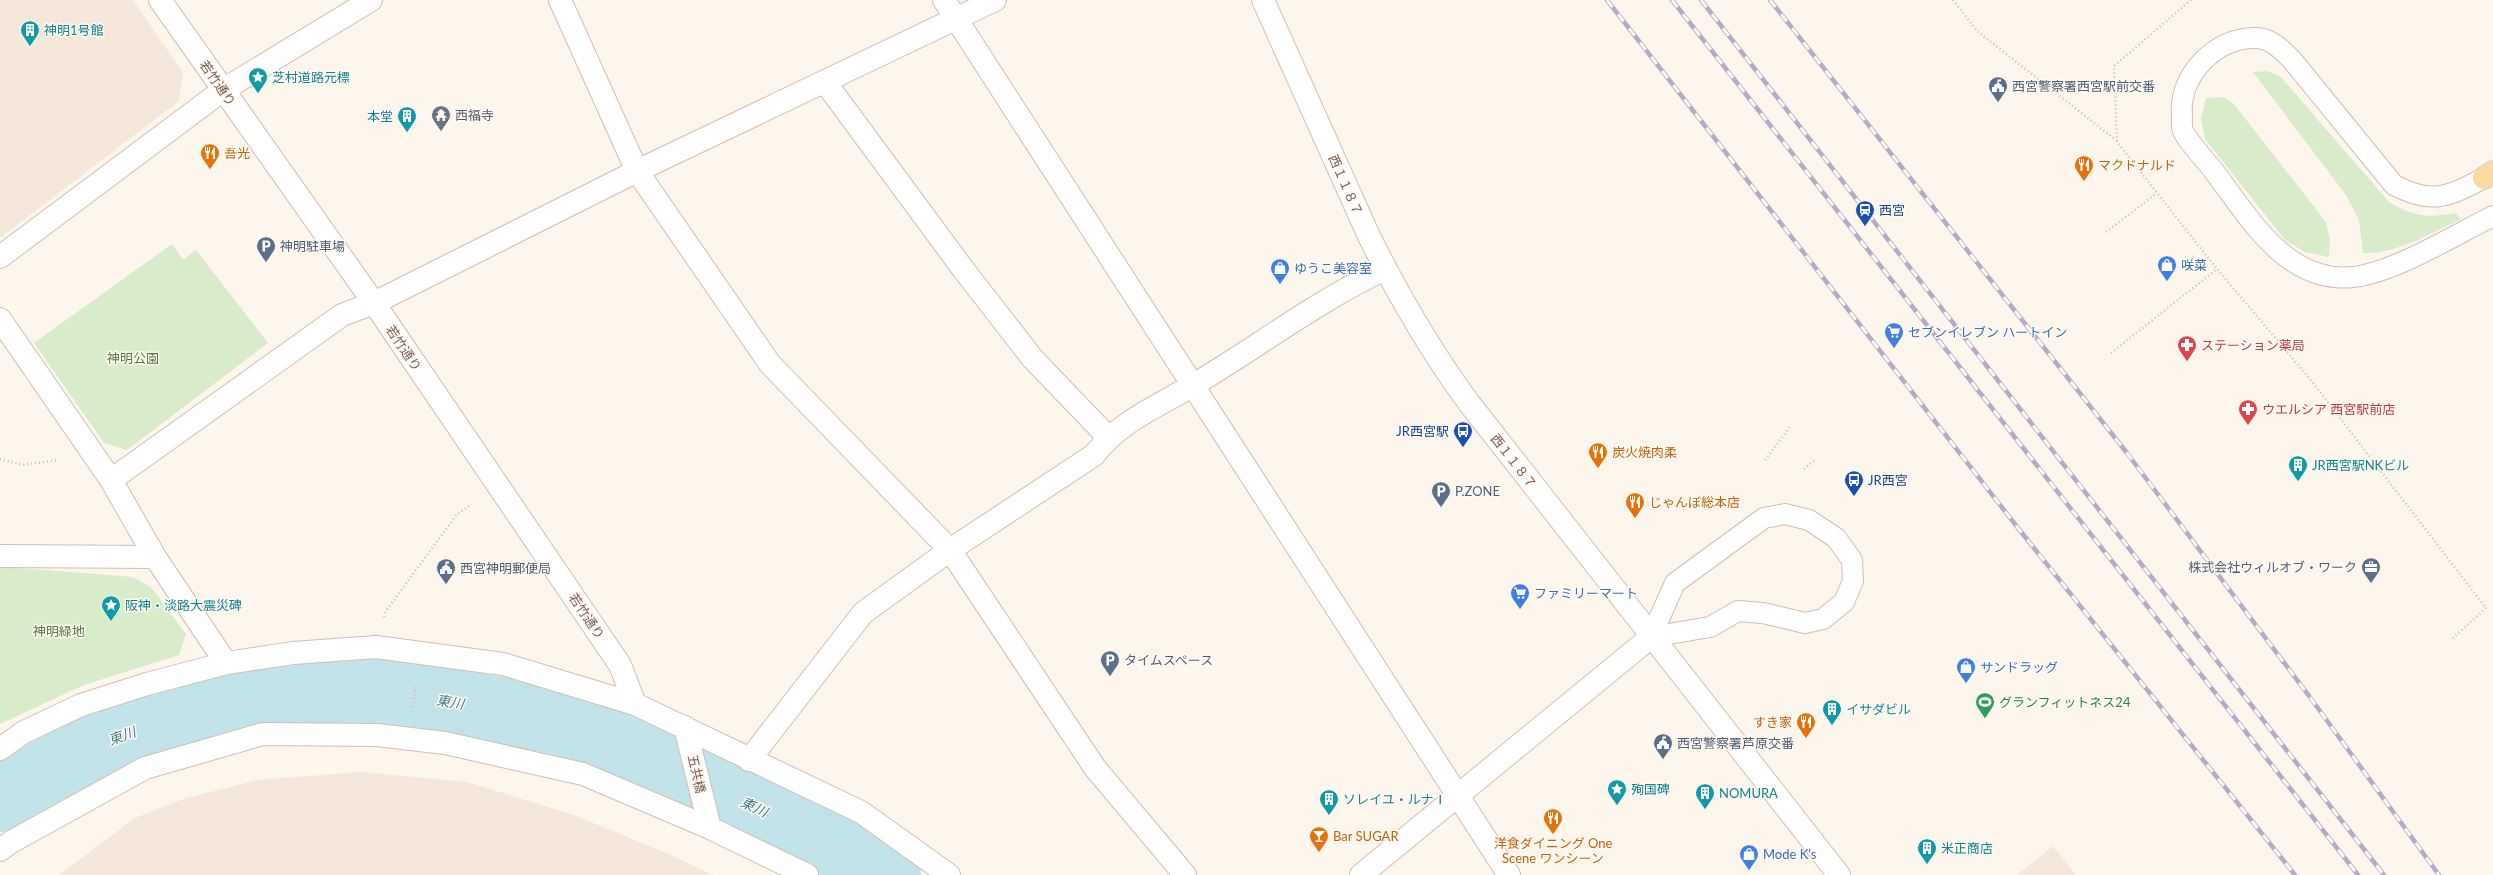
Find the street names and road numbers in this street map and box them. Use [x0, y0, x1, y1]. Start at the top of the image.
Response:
street label: 若竹通り [197, 57, 239, 109]
street label: 西１１８７ [1325, 152, 1367, 218]
street label: 若竹通り [383, 322, 425, 374]
street label: 西１１８７ [1488, 430, 1540, 492]
street label: 若竹通り [566, 590, 608, 642]
street label: 五共橋 [685, 753, 709, 795]

